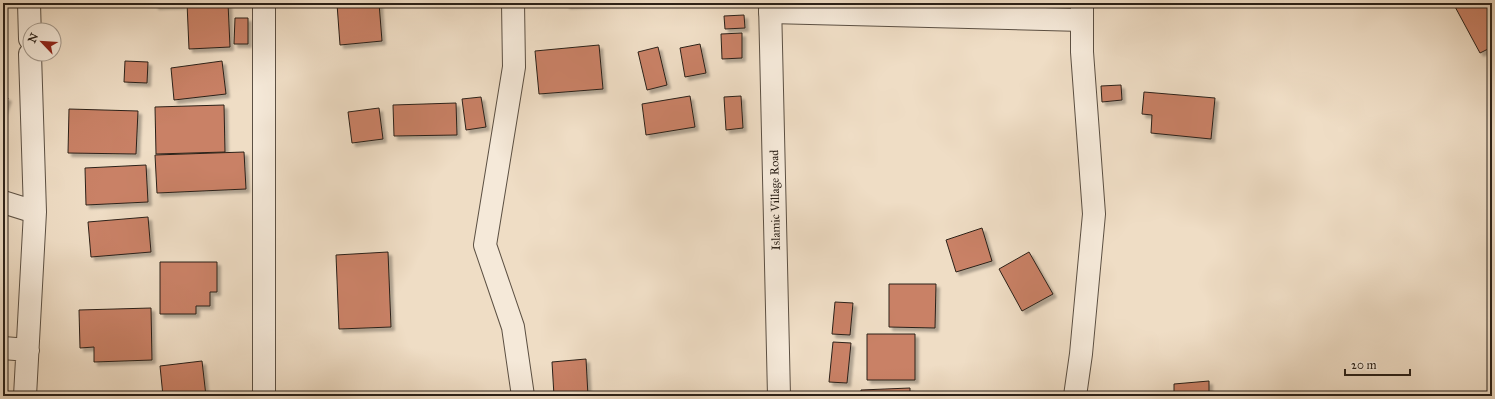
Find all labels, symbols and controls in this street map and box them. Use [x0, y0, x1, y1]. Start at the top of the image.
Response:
north arrow [22, 22, 62, 62]
text: N [26, 30, 42, 45]
street label: Islamic Village Road [767, 150, 784, 250]
scale bar [1345, 351, 1410, 377]
text: 20 m [1351, 358, 1377, 372]

